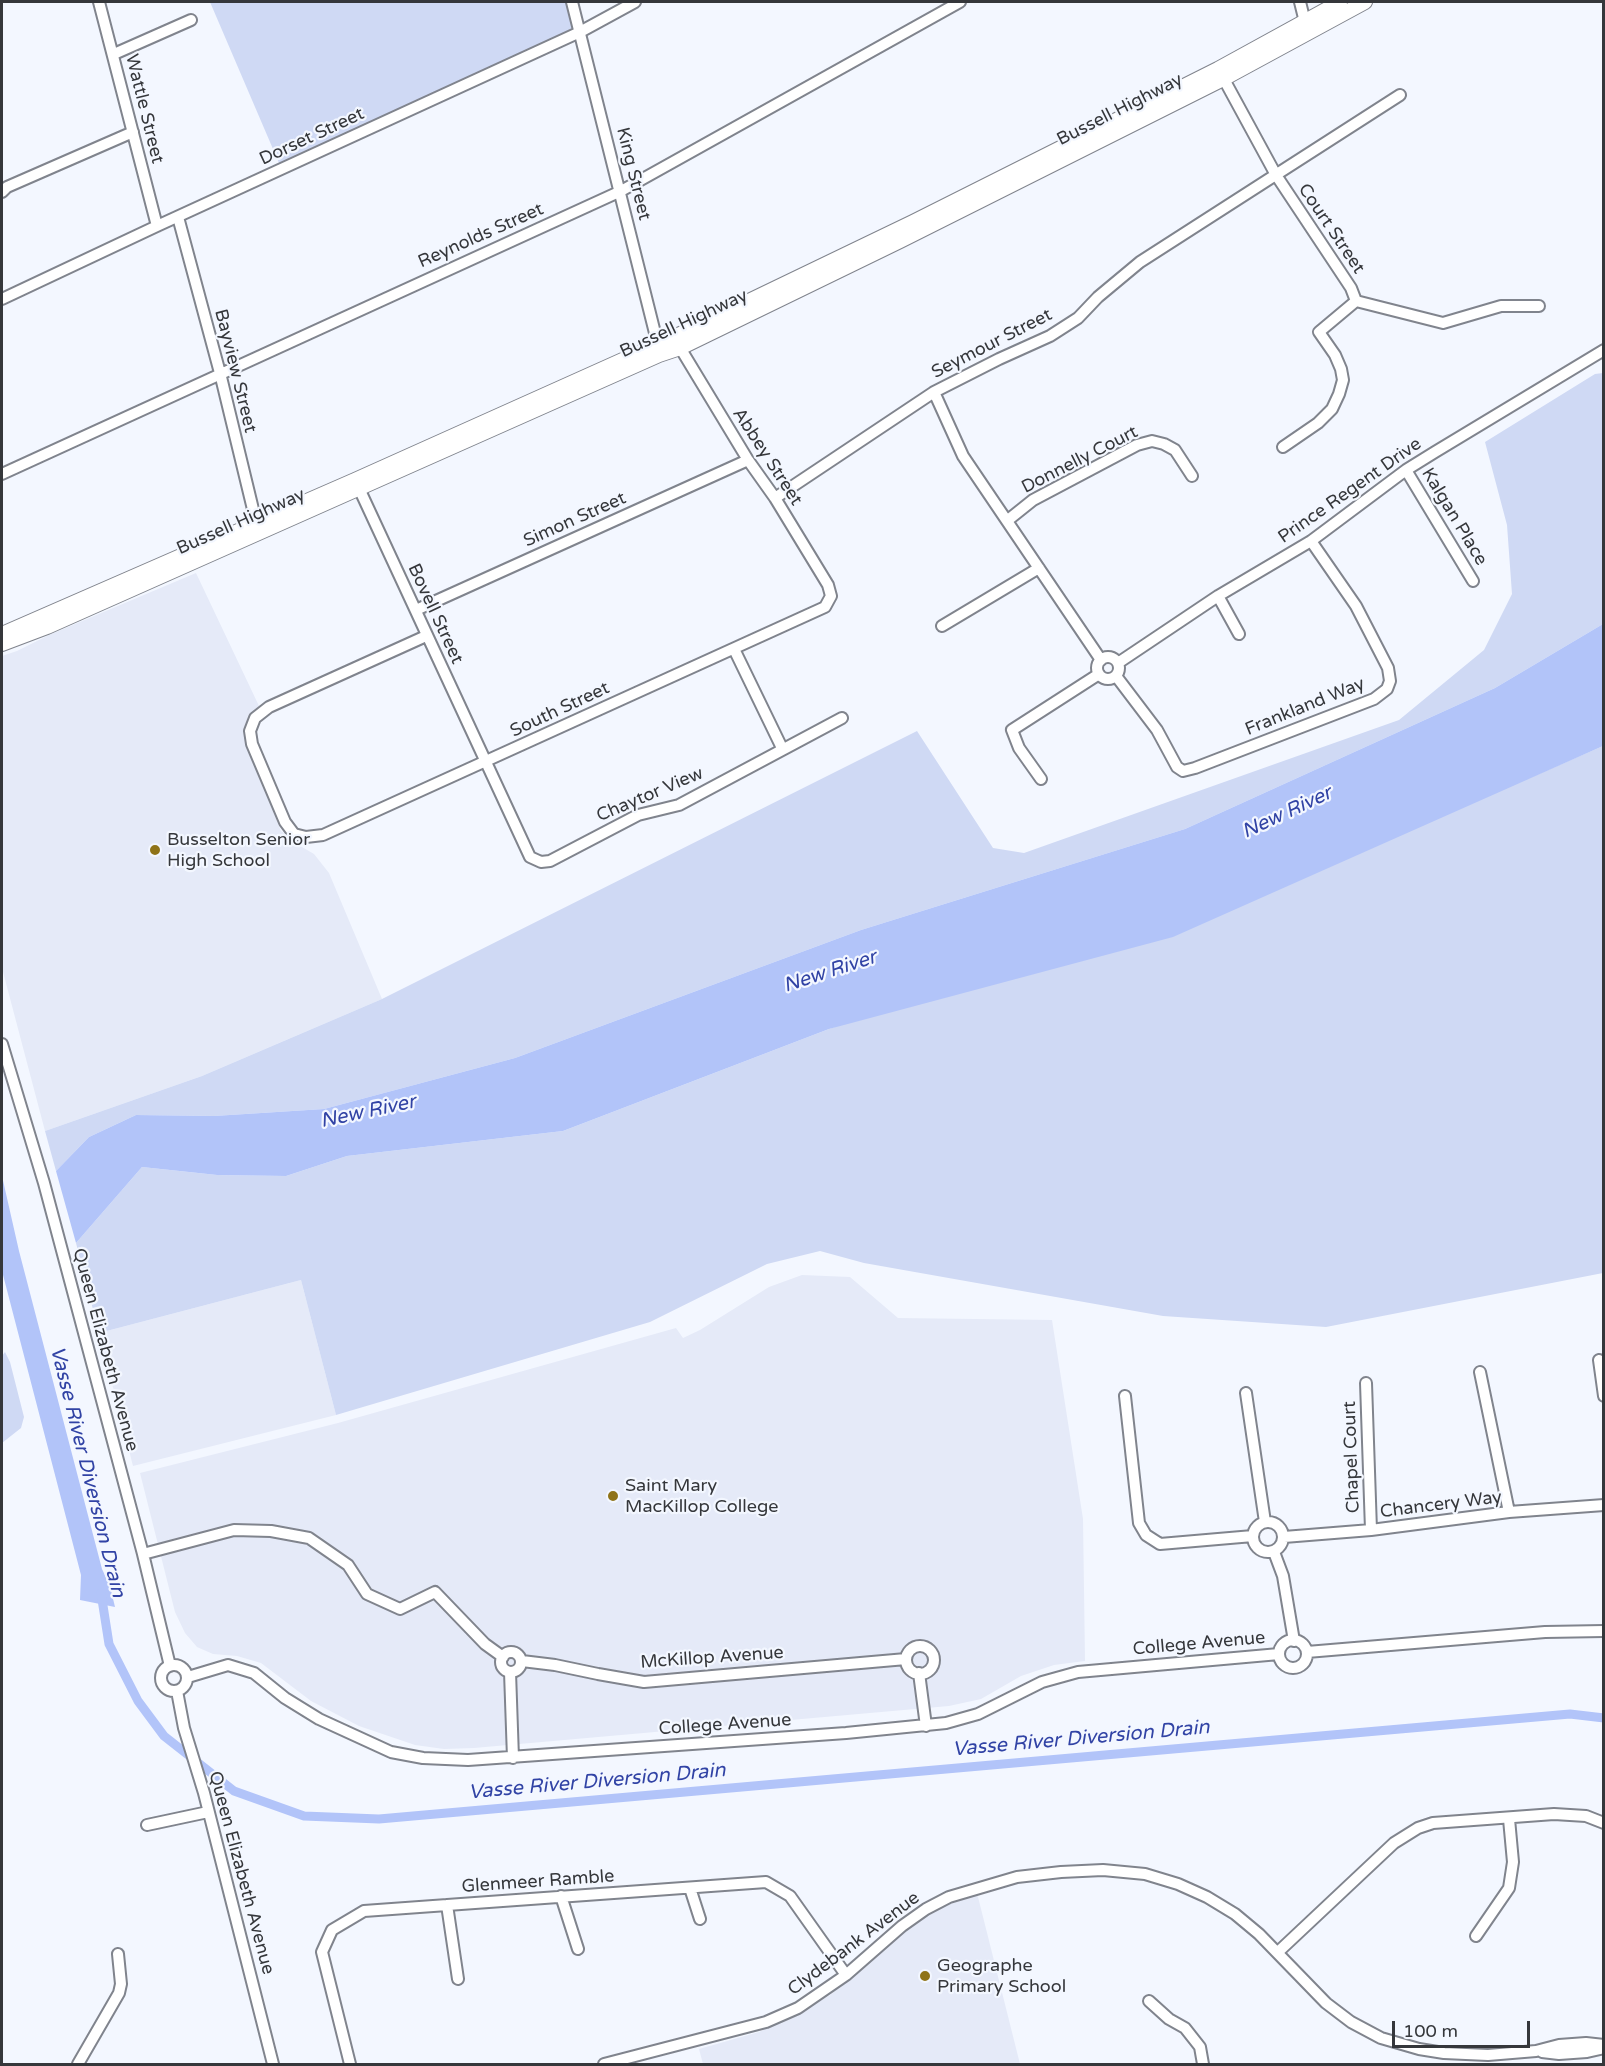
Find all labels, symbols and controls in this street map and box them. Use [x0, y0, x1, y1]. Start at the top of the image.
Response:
street label: Wattle Street [120, 52, 168, 166]
street label: Bussell Highway [1054, 69, 1186, 151]
street label: Dorset Street [256, 103, 368, 171]
street label: King Street [611, 125, 655, 223]
street label: Court Street [1293, 180, 1369, 278]
street label: Reynolds Street [415, 199, 547, 273]
street label: Bussell Highway [617, 285, 751, 363]
street label: Seymour Street [928, 304, 1056, 384]
street label: Bayview Street [209, 307, 261, 435]
street label: Abbey Street [727, 404, 807, 510]
street label: Donnelly Court [1018, 421, 1142, 499]
street label: Prince Regent Drive [1274, 433, 1426, 549]
street label: Kalgan Place [1416, 464, 1492, 570]
street label: Bussell Highway [173, 484, 309, 560]
street label: Simon Street [520, 488, 630, 552]
street label: Bovell Street [402, 561, 468, 667]
street label: Frankland Way [1242, 673, 1368, 741]
street label: South Street [507, 678, 613, 742]
street label: Chaytor View [593, 763, 707, 827]
water label: New River [1238, 782, 1336, 844]
place label: Busselton Senior High School [167, 829, 310, 872]
marker: Busselton Senior High School [148, 843, 162, 857]
water label: New River [780, 946, 880, 998]
water label: New River [318, 1090, 418, 1134]
street label: Queen Elizabeth Avenue [67, 1246, 143, 1454]
water label: Vasse River Diversion Drain [44, 1344, 130, 1600]
street label: Chapel Court [1339, 1401, 1365, 1513]
place label: Saint Mary MacKillop College [625, 1475, 778, 1518]
street label: Chancery Way [1379, 1487, 1503, 1523]
marker: Saint Mary MacKillop College [606, 1489, 620, 1503]
street label: College Avenue [1132, 1627, 1266, 1661]
street label: McKillop Avenue [640, 1642, 784, 1674]
street label: College Avenue [658, 1710, 792, 1740]
water label: Vasse River Diversion Drain [952, 1716, 1210, 1762]
water label: Vasse River Diversion Drain [468, 1759, 726, 1805]
street label: Queen Elizabeth Avenue [203, 1769, 279, 1977]
street label: Glenmeer Ramble [461, 1866, 615, 1898]
street label: Clydebank Avenue [784, 1887, 924, 2001]
place label: Geographe Primary School [937, 1955, 1066, 1998]
marker: Geographe Primary School [918, 1969, 932, 1983]
scale bar [1395, 2009, 1533, 2047]
text: 100 m [1403, 2020, 1458, 2042]

